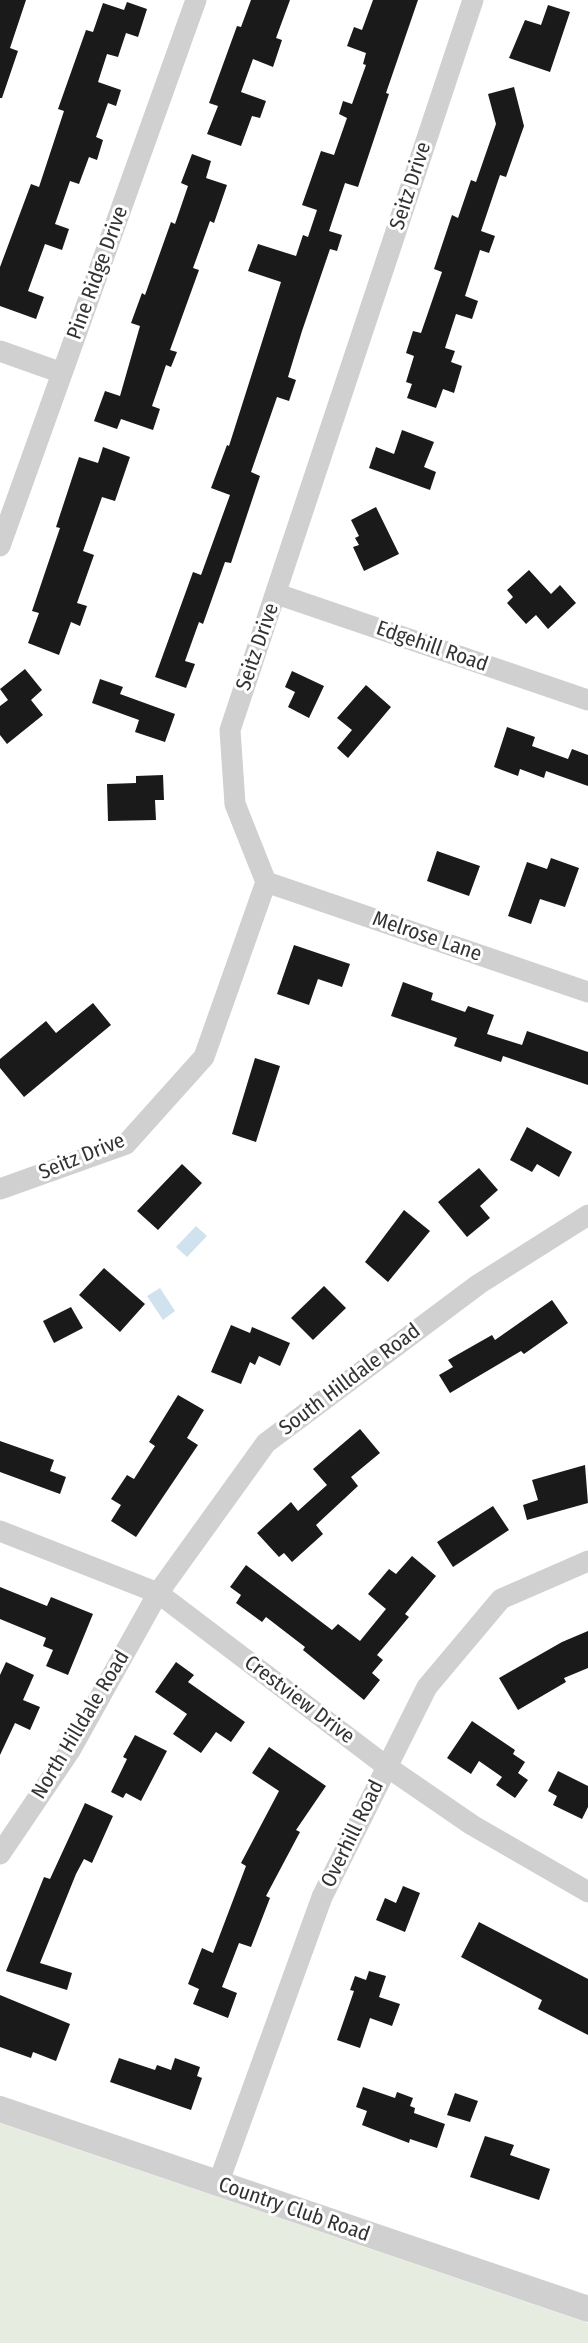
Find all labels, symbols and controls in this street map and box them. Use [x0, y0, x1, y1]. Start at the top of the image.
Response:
street label: Seitz Drive [385, 139, 437, 233]
street label: Pine Ridge Drive [62, 203, 134, 343]
street label: Seitz Drive [231, 600, 285, 694]
street label: Edgehill Road [373, 616, 491, 678]
street label: Melrose Lane [369, 907, 485, 967]
street label: Seitz Drive [35, 1128, 129, 1186]
street label: South Hilldale Road [275, 1319, 425, 1441]
street label: North Hilldale Road [27, 1646, 135, 1804]
street label: Crestview Drive [239, 1650, 359, 1750]
street label: Overhill Road [316, 1776, 390, 1892]
street label: Country Club Road [215, 2172, 373, 2248]

